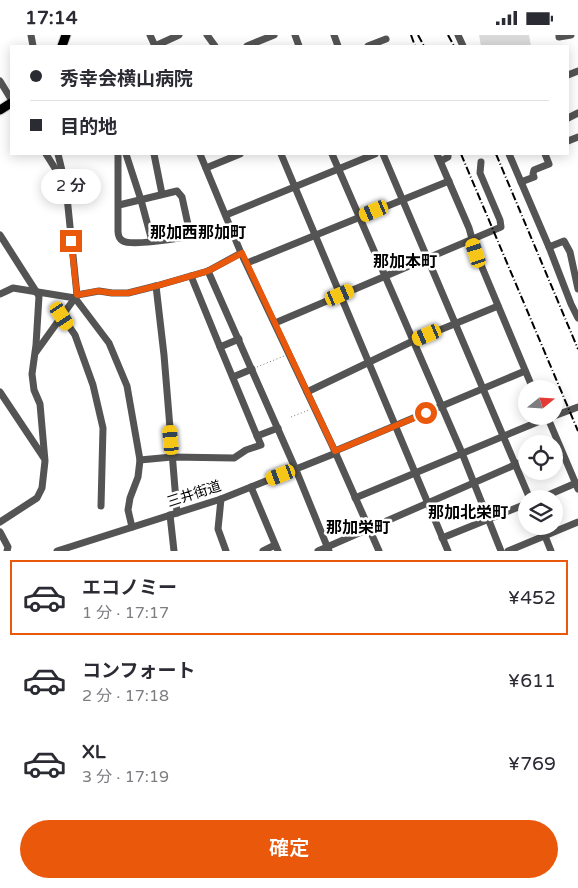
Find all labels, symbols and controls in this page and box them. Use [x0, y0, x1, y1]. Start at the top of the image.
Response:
text: 17:14 [25, 7, 78, 29]
text: 秀幸会横山病院 [60, 68, 193, 90]
text: 目的地 [60, 116, 117, 138]
callout: 2 分 [41, 169, 101, 203]
text: 2 分 [56, 176, 86, 196]
car [357, 198, 390, 224]
district label: 那加西那加町 [150, 223, 246, 243]
route end [60, 230, 82, 252]
car [464, 236, 487, 270]
district label: 那加本町 [373, 252, 437, 272]
car [323, 282, 356, 308]
car [47, 299, 76, 333]
car [410, 322, 443, 348]
north arrow [518, 380, 562, 425]
map controls [518, 380, 563, 535]
route start [415, 402, 437, 424]
car [162, 424, 179, 456]
button: locate [518, 435, 563, 480]
car [264, 463, 297, 487]
street label: 三井街道 [165, 477, 223, 511]
button: layers [518, 490, 563, 535]
district label: 那加北栄町 [428, 503, 508, 523]
district label: 那加栄町 [326, 518, 390, 538]
icon: car [22, 575, 67, 620]
text: エコノミー [82, 577, 177, 599]
text: ¥452 [508, 587, 556, 609]
text: 1 分 · 17:17 [82, 603, 169, 623]
icon: car [22, 658, 67, 703]
text: コンフォート [82, 660, 195, 682]
text: ¥611 [508, 670, 556, 692]
text: 2 分 · 17:18 [82, 686, 169, 706]
icon: car [22, 741, 67, 786]
text: XL [82, 741, 106, 763]
text: ¥769 [508, 753, 556, 775]
text: 3 分 · 17:19 [82, 767, 169, 787]
button: 確定 [20, 820, 558, 878]

